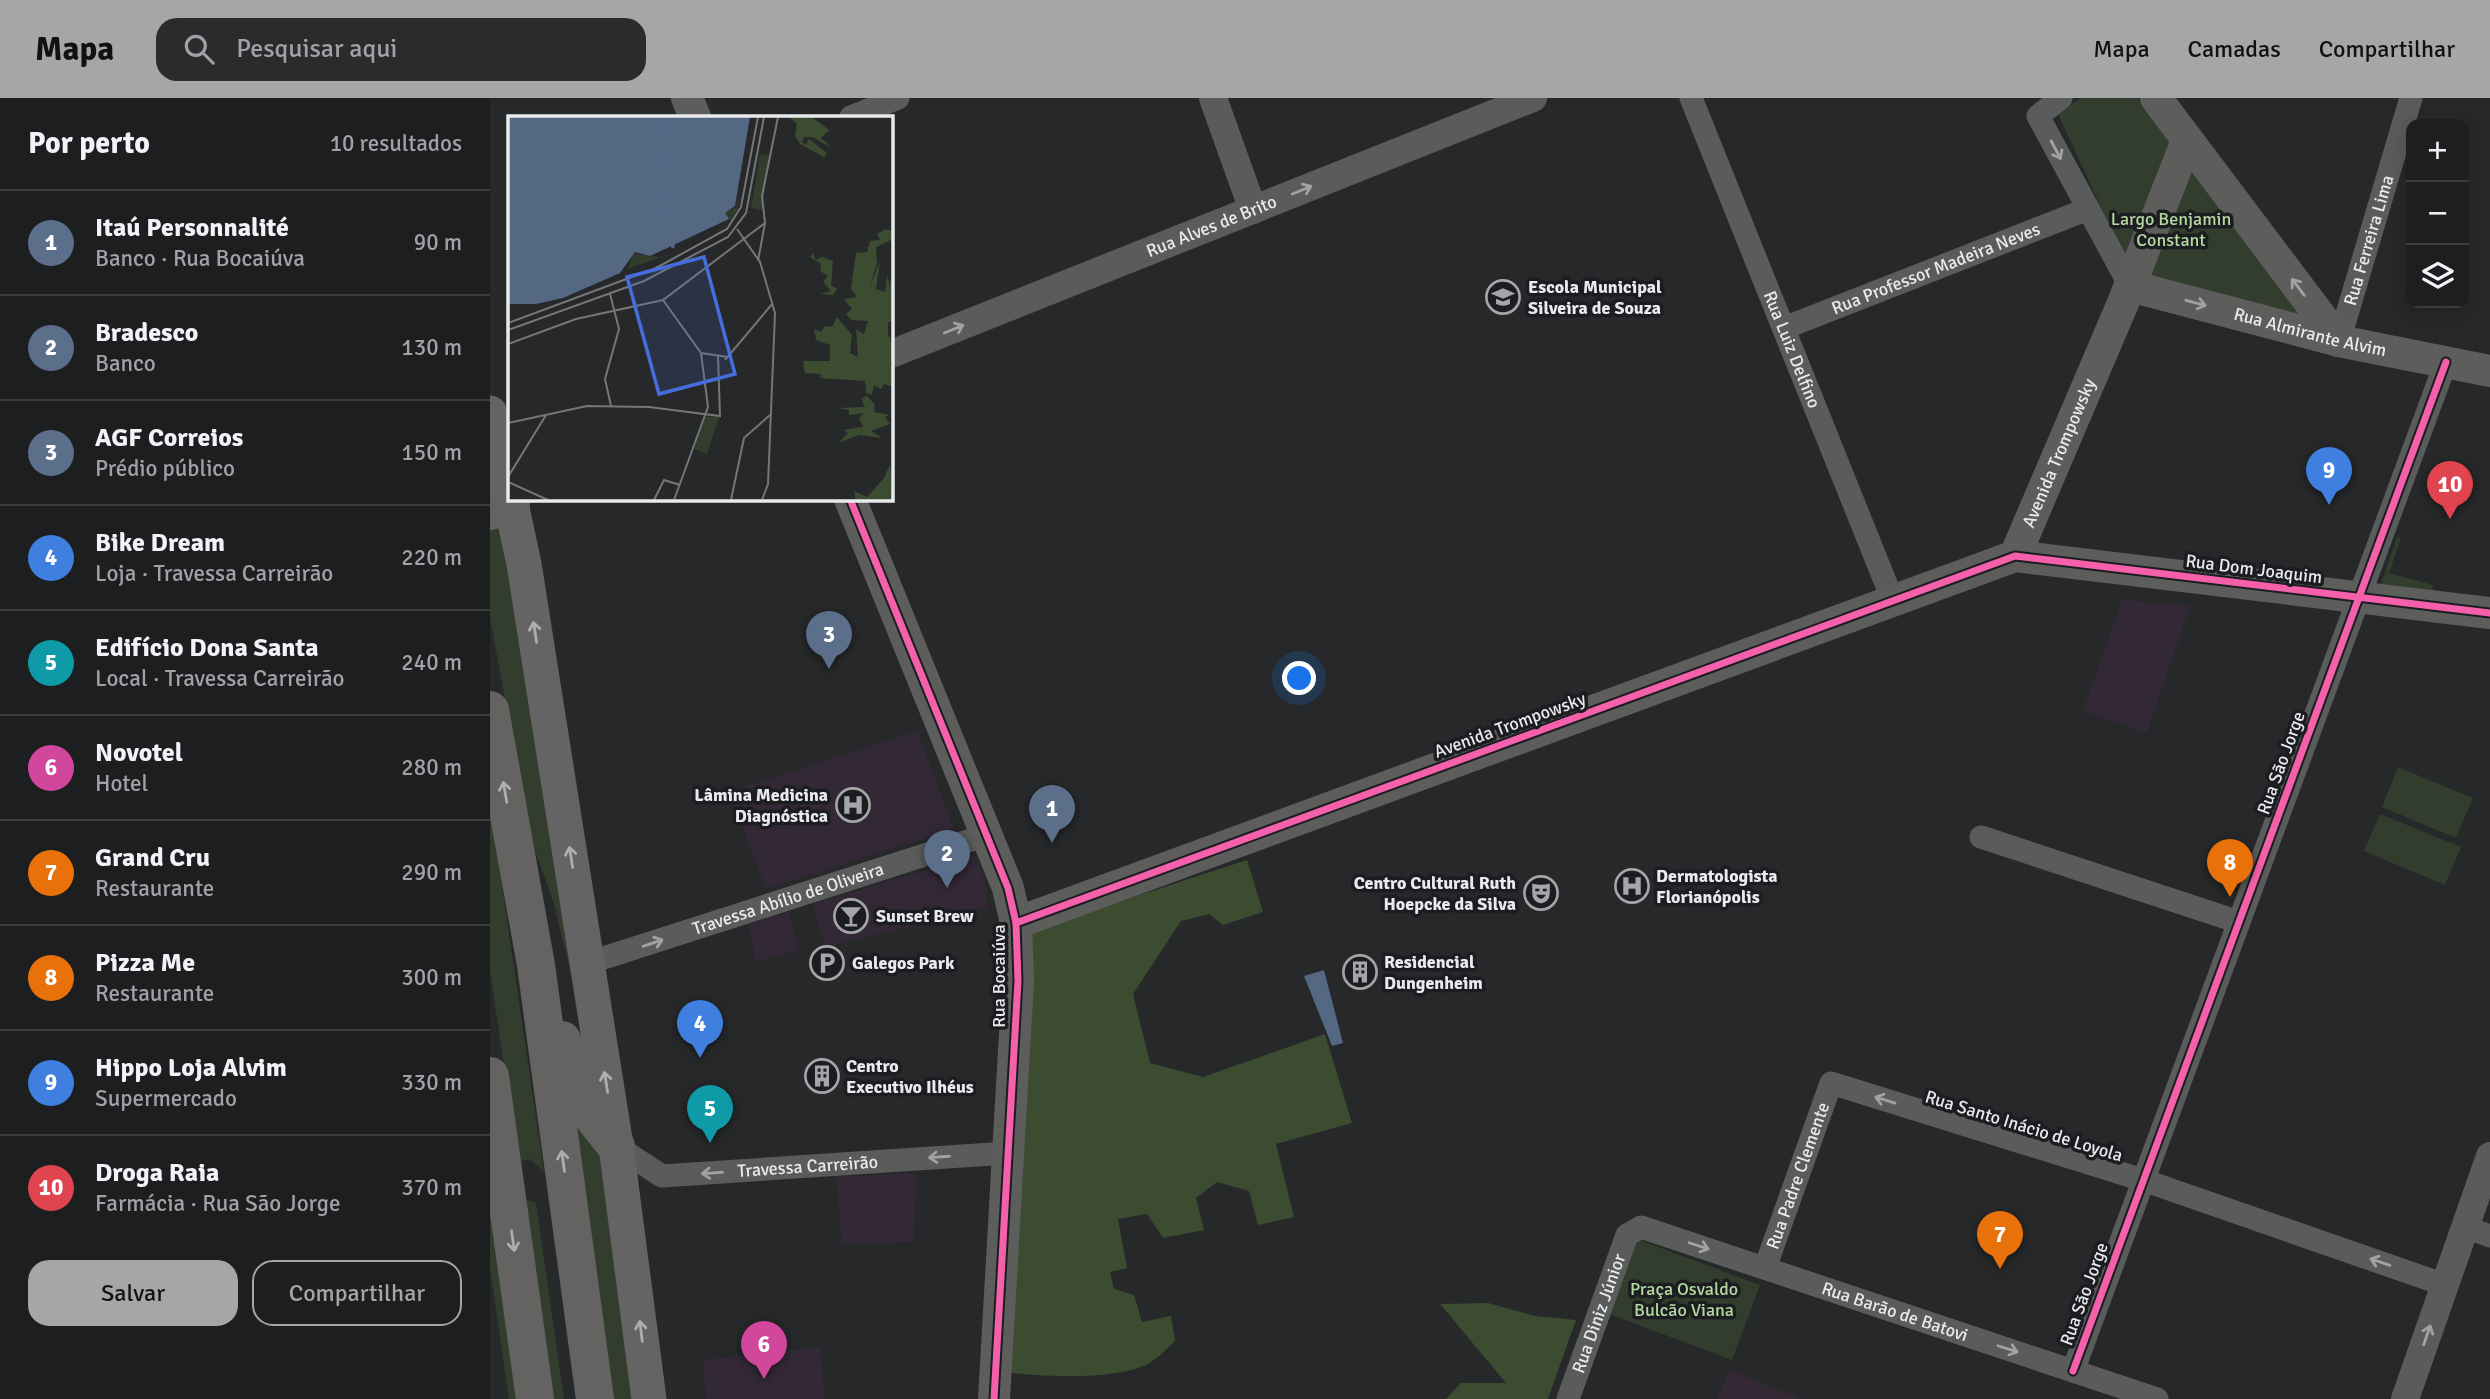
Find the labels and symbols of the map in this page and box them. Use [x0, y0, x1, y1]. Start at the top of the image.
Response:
inset map [508, 116, 892, 500]
one-way arrow [2049, 139, 2063, 159]
street label: Rua Ferreira Lima [2339, 172, 2399, 308]
one-way arrow [1291, 183, 1312, 196]
street label: Rua Alves de Brito [1143, 190, 1280, 262]
park label: Largo Benjamin Constant [2111, 208, 2231, 251]
street label: Rua Professor Madeira Neves [1828, 218, 2043, 319]
place label: Escola Municipal Silveira de Souza [1528, 276, 1662, 319]
school or university icon: Escola Municipal Silveira de Souza [1484, 278, 1522, 316]
one-way arrow [2290, 278, 2305, 296]
street label: Rua Luiz Delfino [1759, 288, 1825, 411]
one-way arrow [2184, 297, 2207, 310]
street label: Rua Almirante Alvim [2231, 303, 2388, 361]
one-way arrow [943, 321, 965, 334]
street label: Avenida Trompowsky [2017, 374, 2101, 531]
pin: 9 [2306, 447, 2352, 505]
pin: 10 [2427, 461, 2473, 519]
street label: Rua Dom Joaquim [2184, 550, 2324, 588]
pin: 3 [806, 611, 852, 669]
one-way arrow [528, 621, 541, 644]
your location [1282, 661, 1316, 695]
street label: Avenida Trompowsky [1431, 687, 1589, 763]
street label: Rua São Jorge [2252, 708, 2310, 818]
one-way arrow [498, 781, 511, 804]
place label: Lâmina Medicina Diagnóstica [694, 784, 828, 827]
pin: 1 [1029, 785, 1075, 843]
hospital icon: Lâmina Medicina Diagnóstica [834, 786, 872, 824]
pin: 2 [924, 830, 970, 888]
pin: 8 [2207, 839, 2253, 897]
one-way arrow [564, 846, 577, 869]
street label: Travessa Abílio de Oliveira [689, 858, 886, 940]
place label: Dermatologista Florianópolis [1656, 865, 1778, 908]
hospital icon: Dermatologista Florianópolis [1613, 867, 1651, 905]
place label: Centro Cultural Ruth Hoepcke da Silva [1354, 872, 1516, 915]
theatre icon: Centro Cultural Ruth Hoepcke da Silva [1522, 874, 1560, 912]
bar icon: Sunset Brew [832, 897, 870, 935]
place label: Sunset Brew [876, 905, 974, 927]
street label: Rua Bocaiúva [988, 924, 1010, 1028]
one-way arrow [642, 936, 664, 948]
parking icon: Galegos Park [808, 944, 846, 982]
place label: Residencial Dungenheim [1384, 951, 1483, 994]
place label: Galegos Park [852, 952, 955, 974]
building icon: Residencial Dungenheim [1341, 953, 1379, 991]
pin: 4 [677, 1000, 723, 1058]
place label: Centro Executivo Ilhéus [846, 1055, 974, 1098]
building icon: Centro Executivo Ilhéus [803, 1057, 841, 1095]
one-way arrow [599, 1071, 612, 1094]
pin: 5 [687, 1085, 733, 1143]
street label: Rua Santo Inácio de Loyola [1923, 1085, 2125, 1167]
one-way arrow [1874, 1092, 1896, 1105]
street label: Rua Padre Clemente [1762, 1099, 1834, 1252]
one-way arrow [557, 1151, 570, 1173]
street label: Travessa Carreirão [737, 1151, 879, 1182]
one-way arrow [928, 1151, 951, 1164]
one-way arrow [701, 1167, 724, 1180]
pin: 7 [1977, 1211, 2023, 1269]
one-way arrow [507, 1229, 520, 1252]
street label: Rua São Jorge [2055, 1239, 2113, 1349]
one-way arrow [1687, 1241, 1709, 1254]
street label: Rua Diniz Júnior [1567, 1250, 1630, 1376]
one-way arrow [2370, 1255, 2392, 1267]
street label: Rua Barão de Batovi [1819, 1277, 1971, 1346]
park label: Praça Osvaldo Bulcão Viana [1630, 1278, 1738, 1321]
one-way arrow [634, 1320, 647, 1343]
pin: 6 [741, 1321, 787, 1379]
one-way arrow [2422, 1324, 2434, 1346]
one-way arrow [1996, 1344, 2018, 1356]

